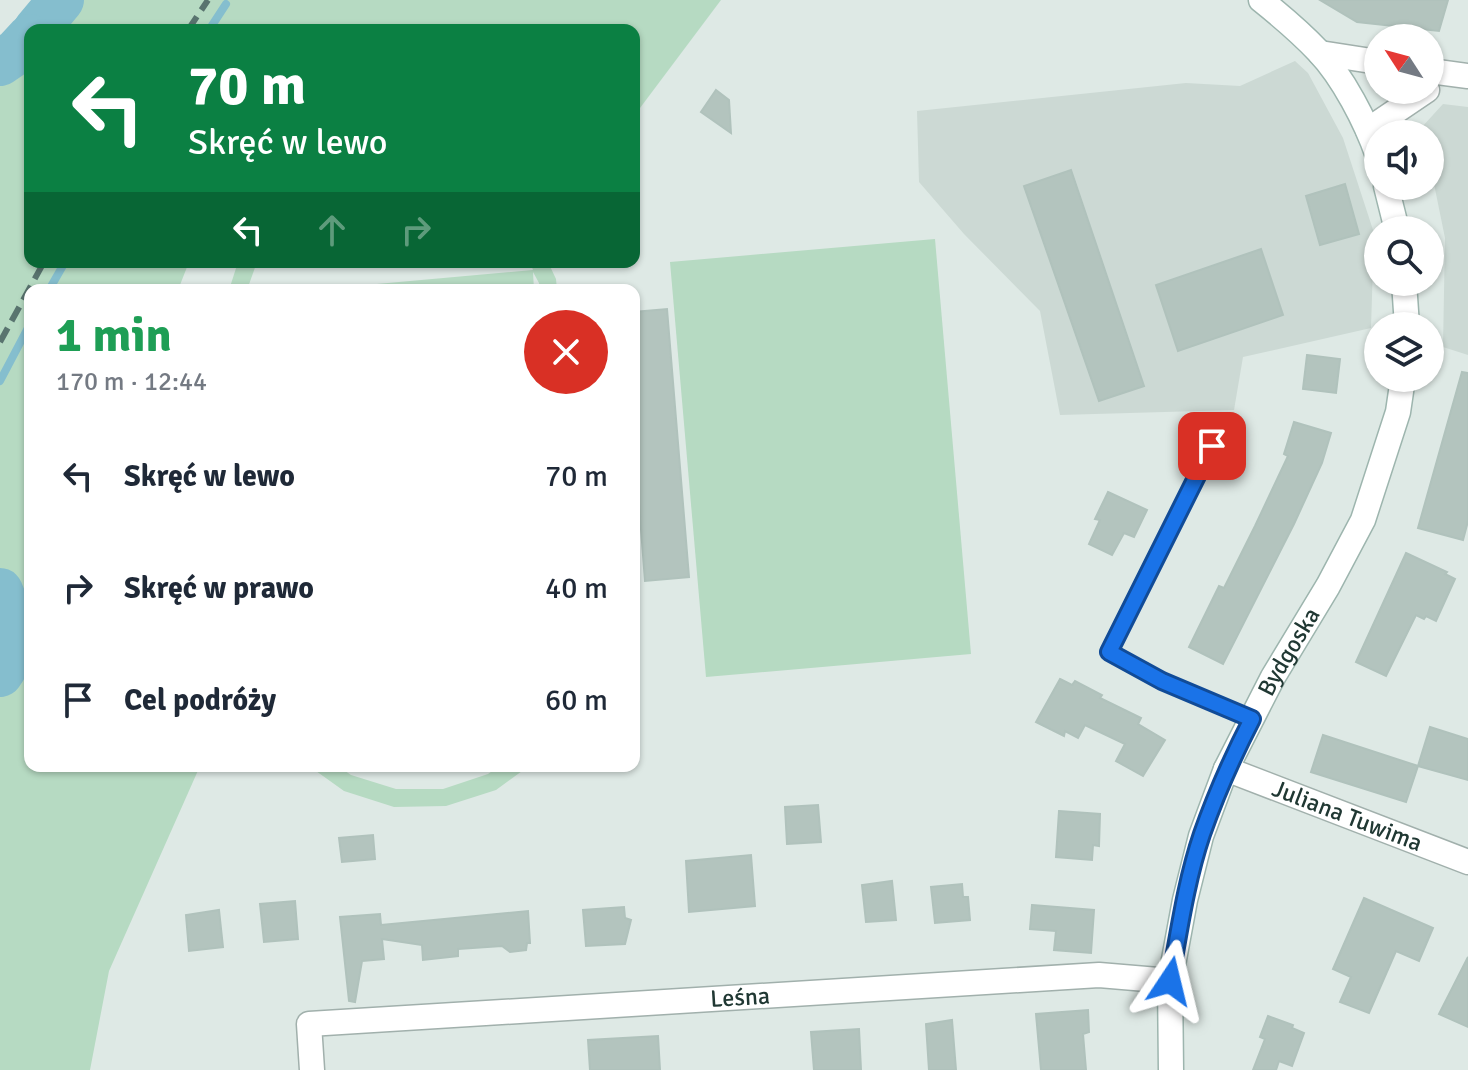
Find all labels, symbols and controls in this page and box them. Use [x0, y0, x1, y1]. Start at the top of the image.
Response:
north arrow [1364, 24, 1444, 104]
map controls [1364, 24, 1444, 392]
text: 70 m [188, 51, 306, 120]
icon: left [56, 56, 160, 160]
text: Skręć w lewo [188, 120, 388, 165]
button: sound [1364, 120, 1444, 200]
icon: left [226, 208, 270, 252]
icon: ahead [310, 208, 354, 252]
icon: right [394, 208, 438, 252]
button: search [1364, 216, 1444, 296]
text: 1 min [56, 306, 172, 365]
button: close [524, 310, 608, 394]
button: layers [1364, 312, 1444, 392]
text: 170 m · 12:44 [56, 366, 207, 398]
pin [1178, 412, 1246, 480]
icon: arrive [1190, 424, 1234, 468]
icon: left [56, 454, 100, 498]
text: Skręć w lewo [124, 458, 295, 495]
text: 70 m [545, 458, 608, 495]
icon: right [56, 566, 100, 610]
text: Skręć w prawo [124, 570, 314, 607]
text: 40 m [545, 570, 608, 607]
street label: Bydgoska [1251, 602, 1327, 701]
icon: arrive [56, 678, 100, 722]
text: Cel podróży [124, 682, 276, 719]
text: 60 m [545, 682, 608, 719]
street label: Juliana Tuwima [1268, 773, 1427, 858]
position arrow [1128, 939, 1212, 1023]
street label: Leśna [709, 980, 771, 1014]

